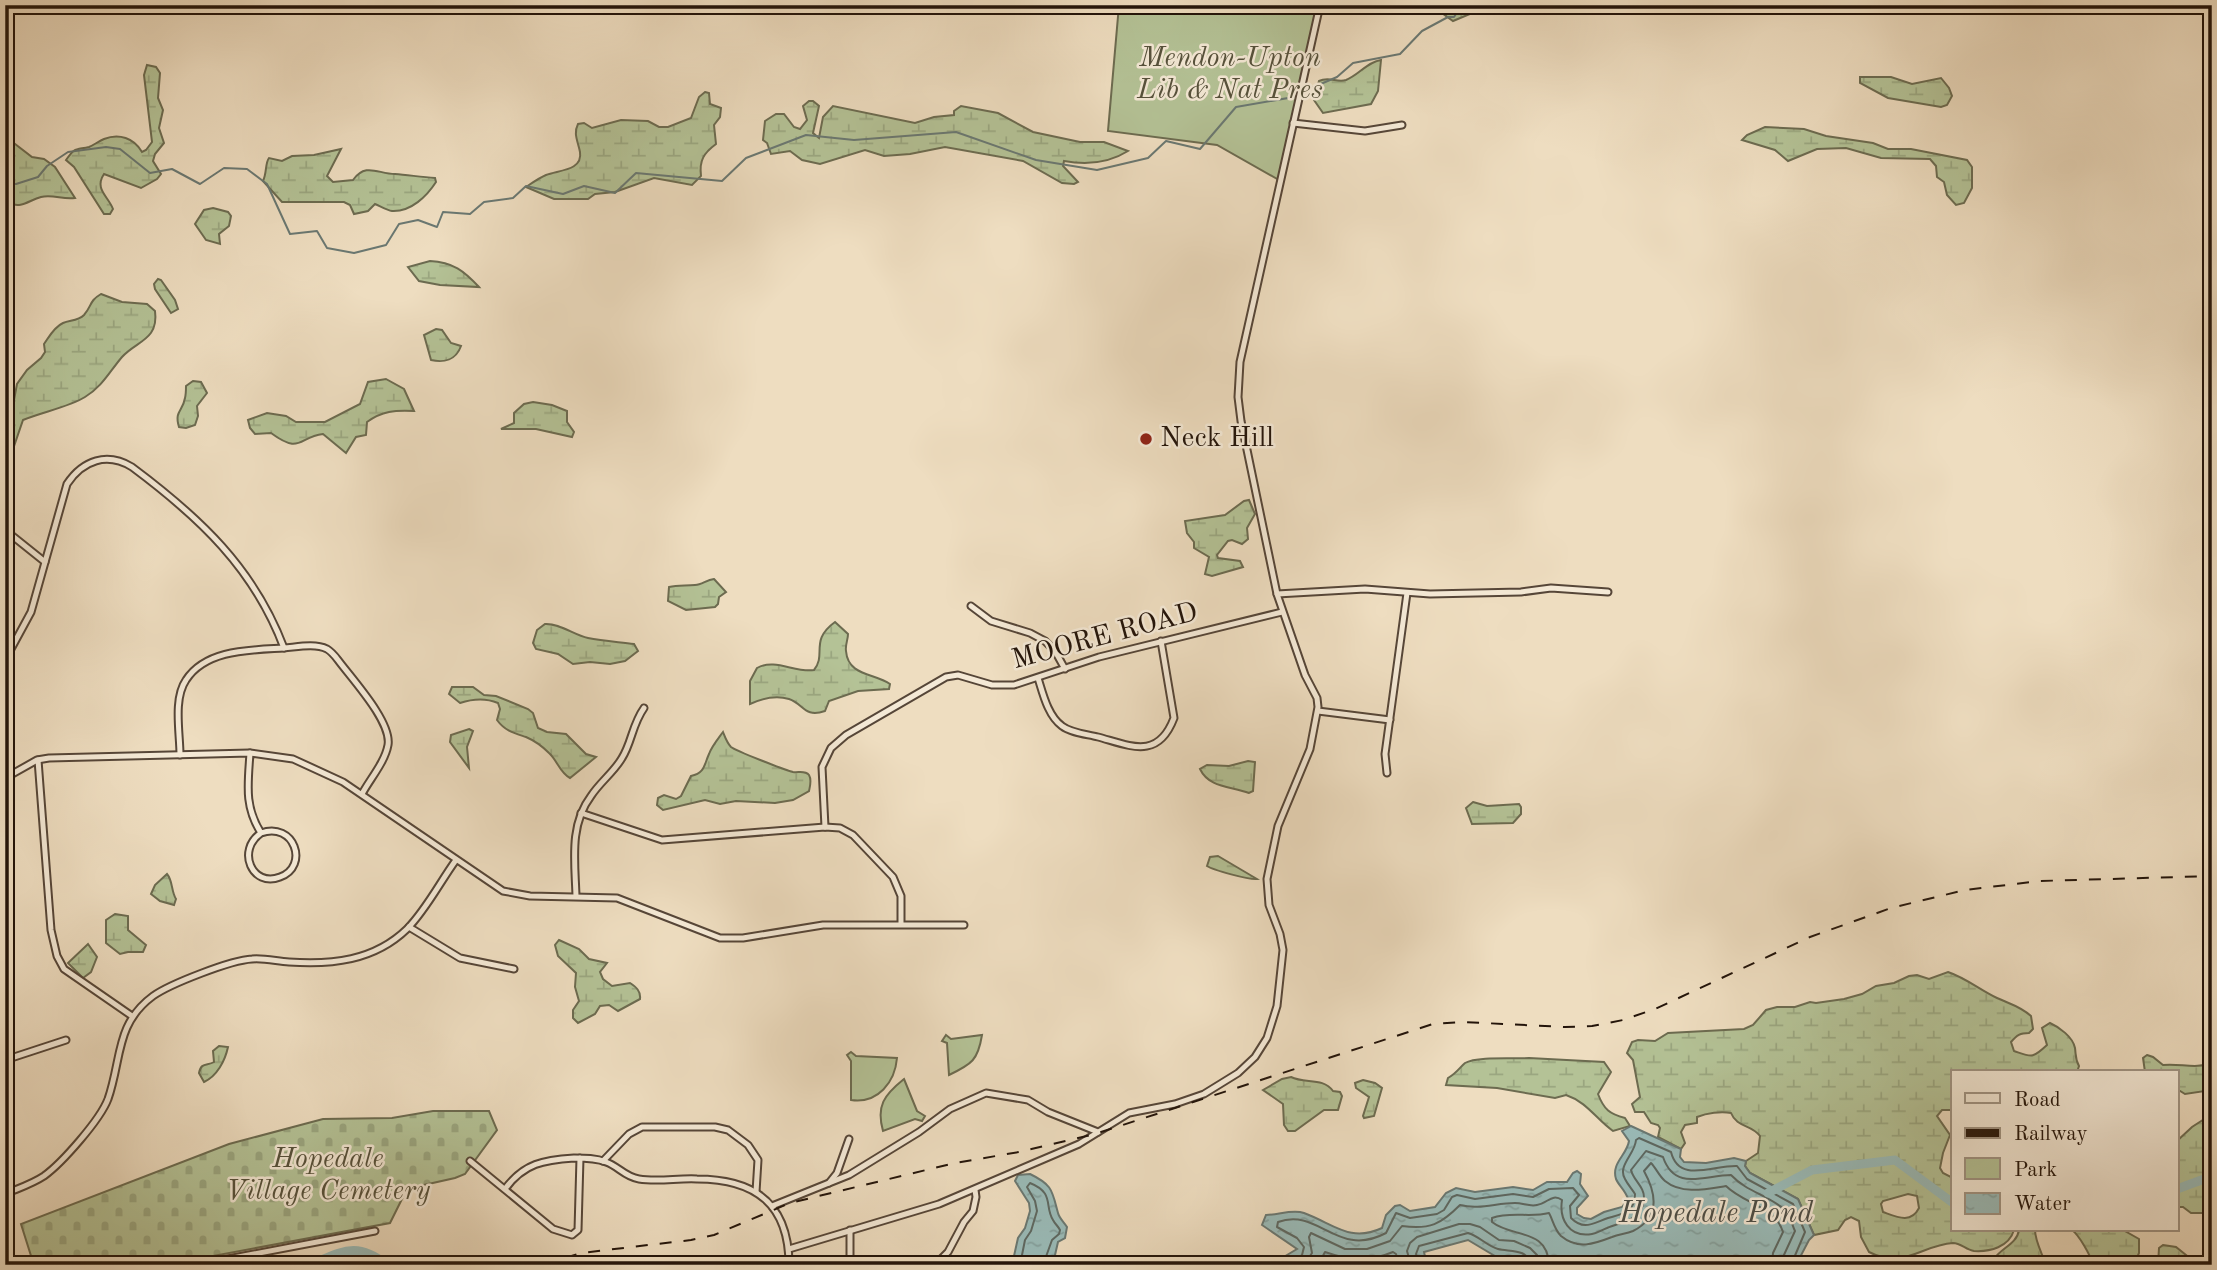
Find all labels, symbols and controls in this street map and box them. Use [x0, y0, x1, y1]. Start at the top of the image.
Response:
park label: Mendon-Upton Lib & Nat Pres [1136, 45, 1323, 105]
place label: Neck Hill [1160, 425, 1274, 453]
marker: Neck Hill [1138, 431, 1154, 447]
street label: MOORE ROAD [1009, 599, 1201, 675]
legend [1951, 1070, 2178, 1232]
text: Road [2014, 1090, 2061, 1111]
text: Railway [2014, 1124, 2088, 1145]
park label: Hopedale Village Cemetery [226, 1146, 431, 1206]
text: Park [2014, 1160, 2057, 1181]
text: Water [2014, 1194, 2071, 1215]
water label: Hopedale Pond [1618, 1199, 1814, 1229]

